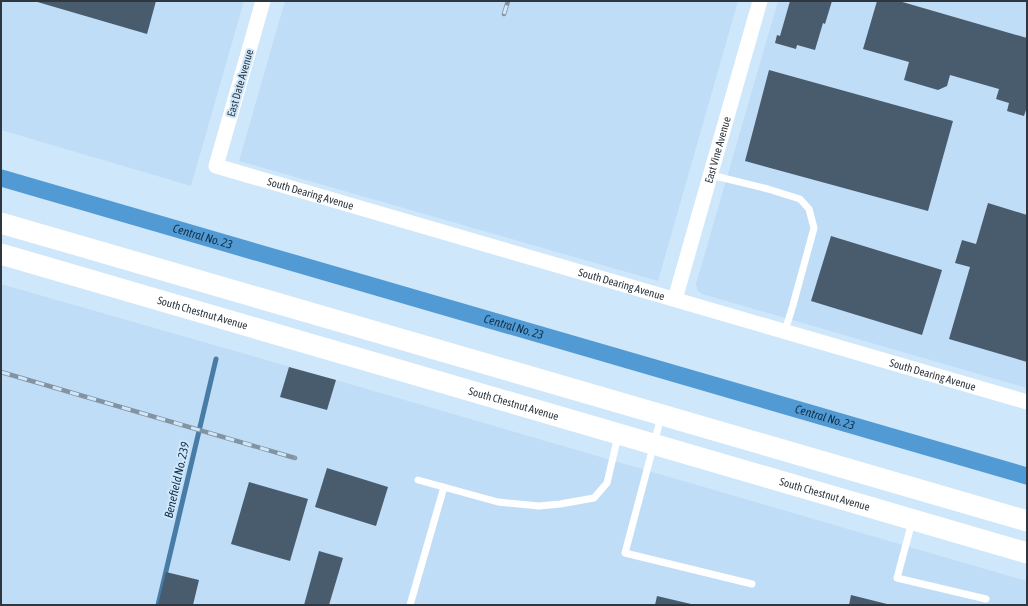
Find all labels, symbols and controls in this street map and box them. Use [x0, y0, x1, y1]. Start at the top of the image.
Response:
street label: East Date Avenue [225, 48, 255, 118]
street label: East Vine Avenue [702, 115, 733, 185]
street label: South Dearing Avenue [266, 175, 355, 212]
water label: Central No. 23 [171, 221, 234, 252]
street label: South Dearing Avenue [577, 266, 666, 302]
street label: South Chestnut Avenue [156, 294, 249, 332]
water label: Central No. 23 [482, 312, 545, 342]
street label: South Dearing Avenue [888, 356, 977, 393]
street label: South Chestnut Avenue [467, 385, 560, 422]
water label: Central No. 23 [793, 402, 856, 433]
water label: Benefield No. 239 [161, 440, 193, 519]
street label: South Chestnut Avenue [778, 475, 871, 513]

